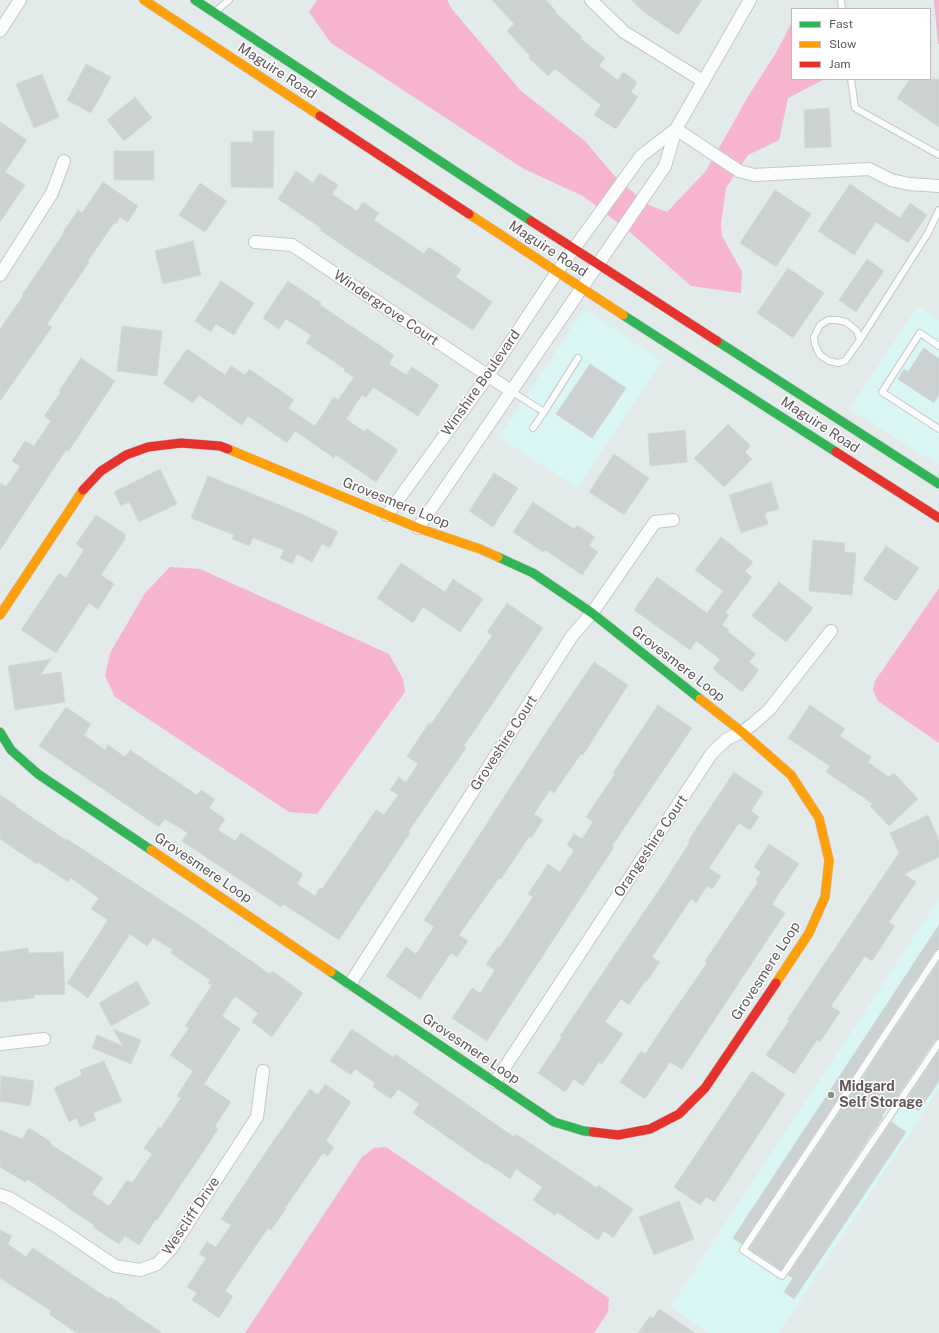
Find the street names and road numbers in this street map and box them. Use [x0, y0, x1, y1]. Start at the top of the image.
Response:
street label: Maguire Road [235, 39, 319, 103]
street label: Maguire Road [506, 217, 590, 281]
street label: Windergrove Court [330, 267, 442, 349]
street label: Winshire Boulevard [438, 327, 524, 439]
street label: Maguire Road [778, 393, 862, 457]
street label: Grovesmere Loop [340, 474, 452, 532]
street label: Grovesmere Loop [628, 622, 728, 706]
street label: Groveshire Court [467, 692, 541, 794]
street label: Orangeshire Court [611, 792, 691, 900]
street label: Grovesmere Loop [151, 829, 255, 907]
street label: Grovesmere Loop [728, 919, 804, 1023]
street label: Grovesmere Loop [419, 1010, 523, 1088]
street label: Wescliff Drive [159, 1174, 223, 1258]

